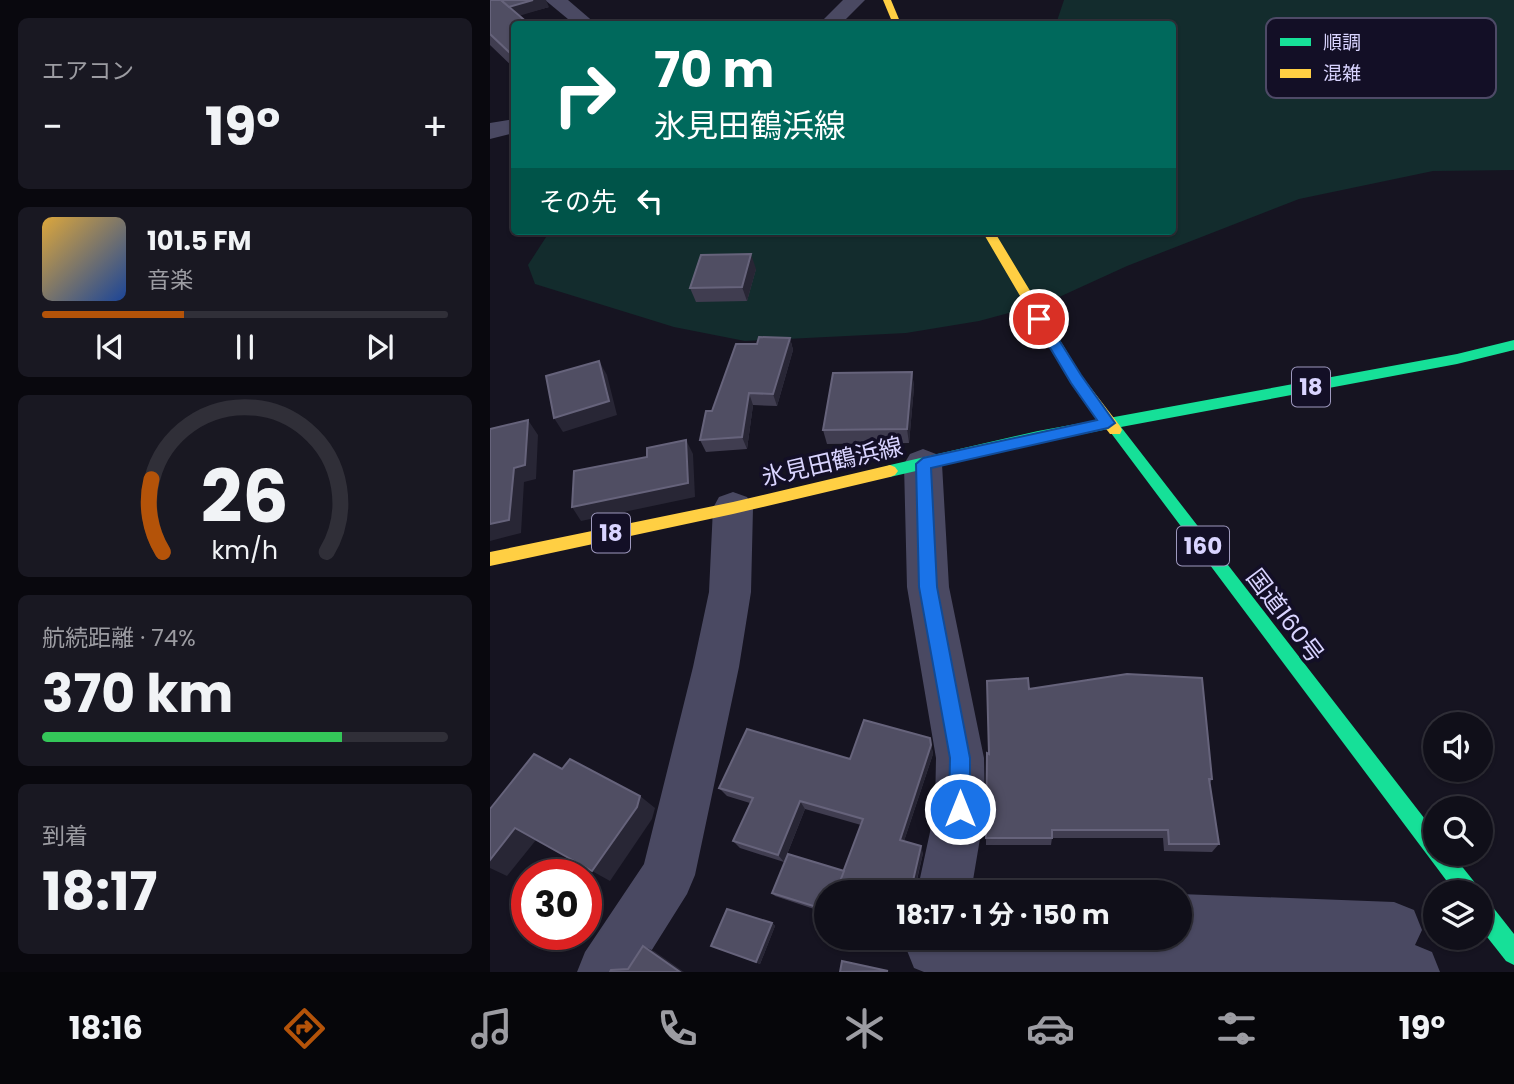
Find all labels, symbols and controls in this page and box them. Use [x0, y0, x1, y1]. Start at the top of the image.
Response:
legend [1266, 18, 1496, 98]
text: 順調 [1323, 29, 1361, 56]
text: 70 m [654, 36, 774, 104]
icon: right [539, 49, 630, 140]
text: エアコン [42, 55, 134, 87]
text: 混雑 [1323, 60, 1361, 87]
text: 19° [205, 90, 280, 163]
text: − [42, 100, 63, 153]
text: + [422, 100, 448, 153]
text: 氷見田鶴浜線 [654, 103, 846, 148]
icon: left [631, 182, 669, 220]
text: その先 [539, 184, 617, 220]
text: 101.5 FM [147, 223, 251, 259]
text: 音楽 [147, 264, 193, 296]
pin [1009, 289, 1069, 349]
icon: arrive [1020, 300, 1058, 338]
icon: previous [91, 328, 129, 366]
icon: pause [226, 328, 264, 366]
icon: next [361, 328, 399, 366]
road number: 18 [1292, 368, 1330, 406]
street label: 氷見田鶴浜線 [758, 429, 906, 494]
text: 26 [201, 446, 289, 547]
road number: 18 [592, 513, 630, 552]
road number: 160 [1177, 526, 1229, 566]
text: km/h [212, 533, 278, 568]
street label: 国道160号 [1239, 562, 1332, 670]
text: 航続距離 · 74% [42, 622, 196, 654]
text: 370 km [42, 657, 233, 730]
map controls [1423, 712, 1493, 950]
button: sound [1423, 712, 1493, 782]
position arrow [923, 772, 997, 846]
button: search [1423, 796, 1493, 866]
text: 到着 [42, 820, 88, 852]
text: 18:17 [42, 855, 157, 928]
speed limit sign: 30 [511, 859, 602, 950]
button: layers [1423, 880, 1493, 950]
text: 18:17 · 1 分 · 150 m [896, 897, 1110, 933]
icon: directions [280, 1004, 329, 1053]
icon: music [467, 1004, 516, 1053]
icon: phone [653, 1004, 702, 1053]
icon: climate [840, 1004, 889, 1053]
icon: car [1026, 1004, 1075, 1053]
icon: filters [1212, 1004, 1261, 1053]
text: 18:16 [69, 1005, 143, 1050]
text: 19° [1399, 1005, 1445, 1050]

